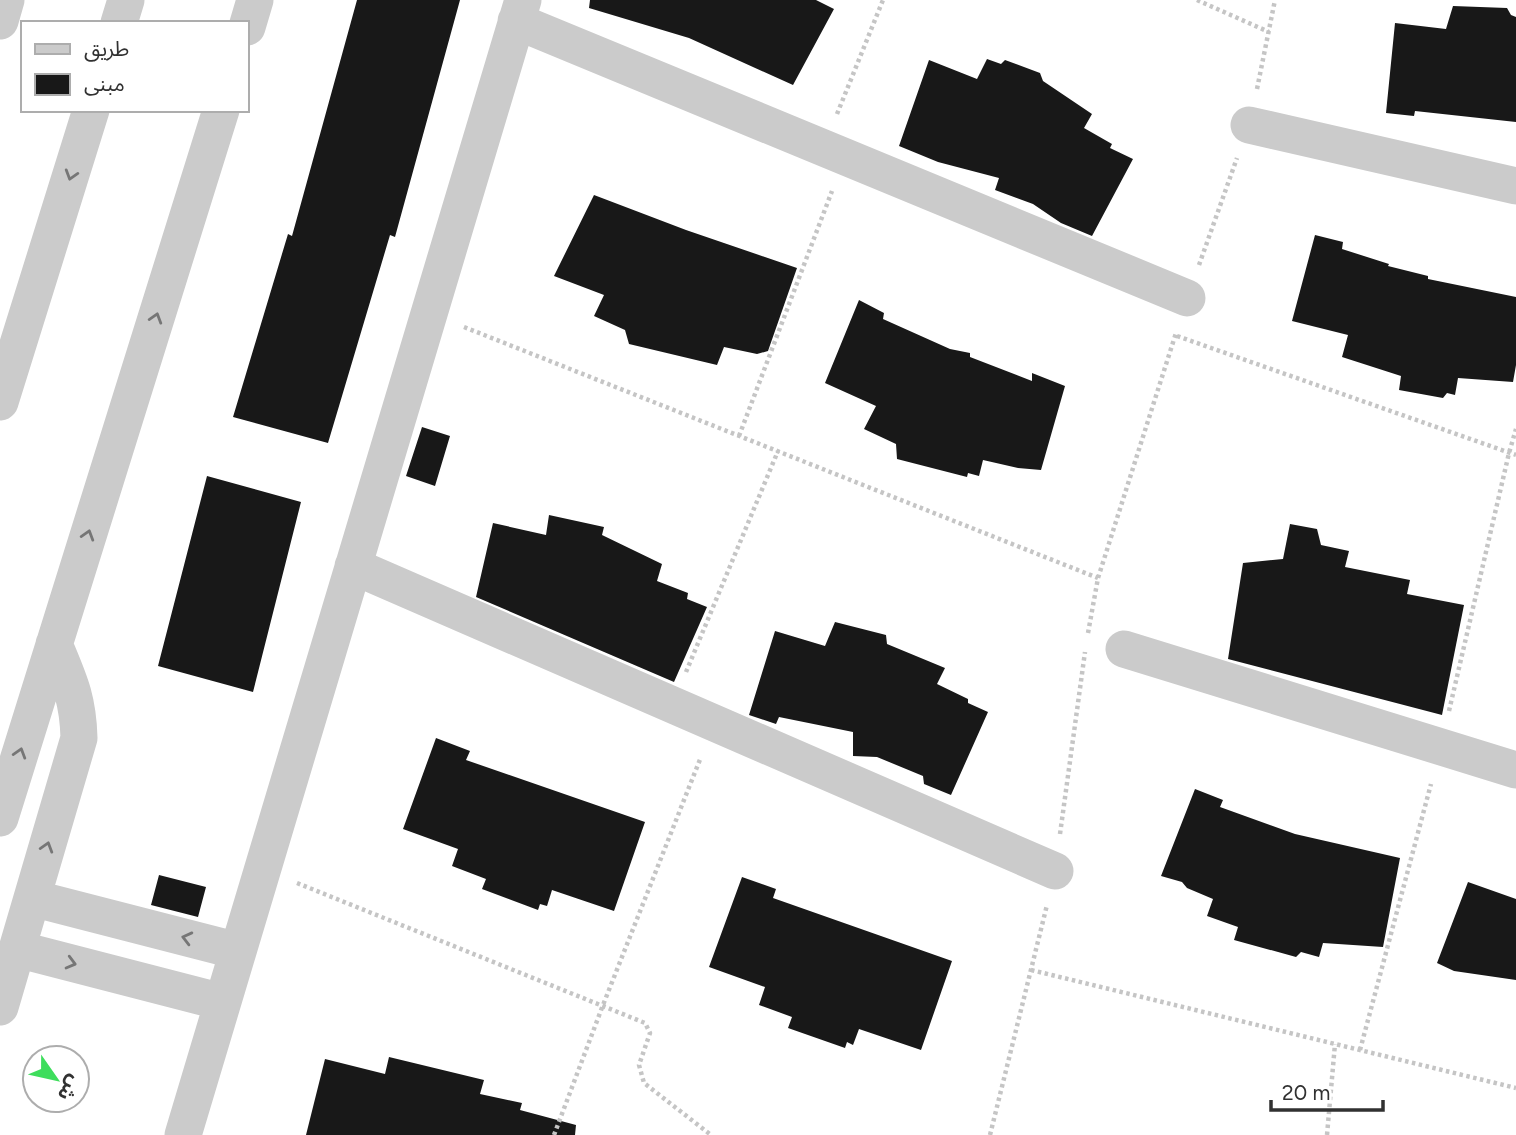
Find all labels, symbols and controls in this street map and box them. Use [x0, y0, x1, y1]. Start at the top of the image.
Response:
legend [21, 21, 248, 112]
text: طريق [84, 36, 129, 62]
text: مبنى [84, 71, 125, 96]
one-way arrow [65, 169, 79, 181]
one-way arrow [148, 313, 162, 325]
one-way arrow [80, 530, 95, 542]
one-way arrow [12, 747, 27, 759]
one-way arrow [39, 841, 54, 853]
one-way arrow [182, 932, 194, 946]
one-way arrow [65, 955, 77, 969]
north arrow [21, 1044, 91, 1114]
scale bar [1271, 1068, 1383, 1112]
text: ش [53, 1071, 86, 1105]
text: 20 m [1282, 1080, 1330, 1105]

